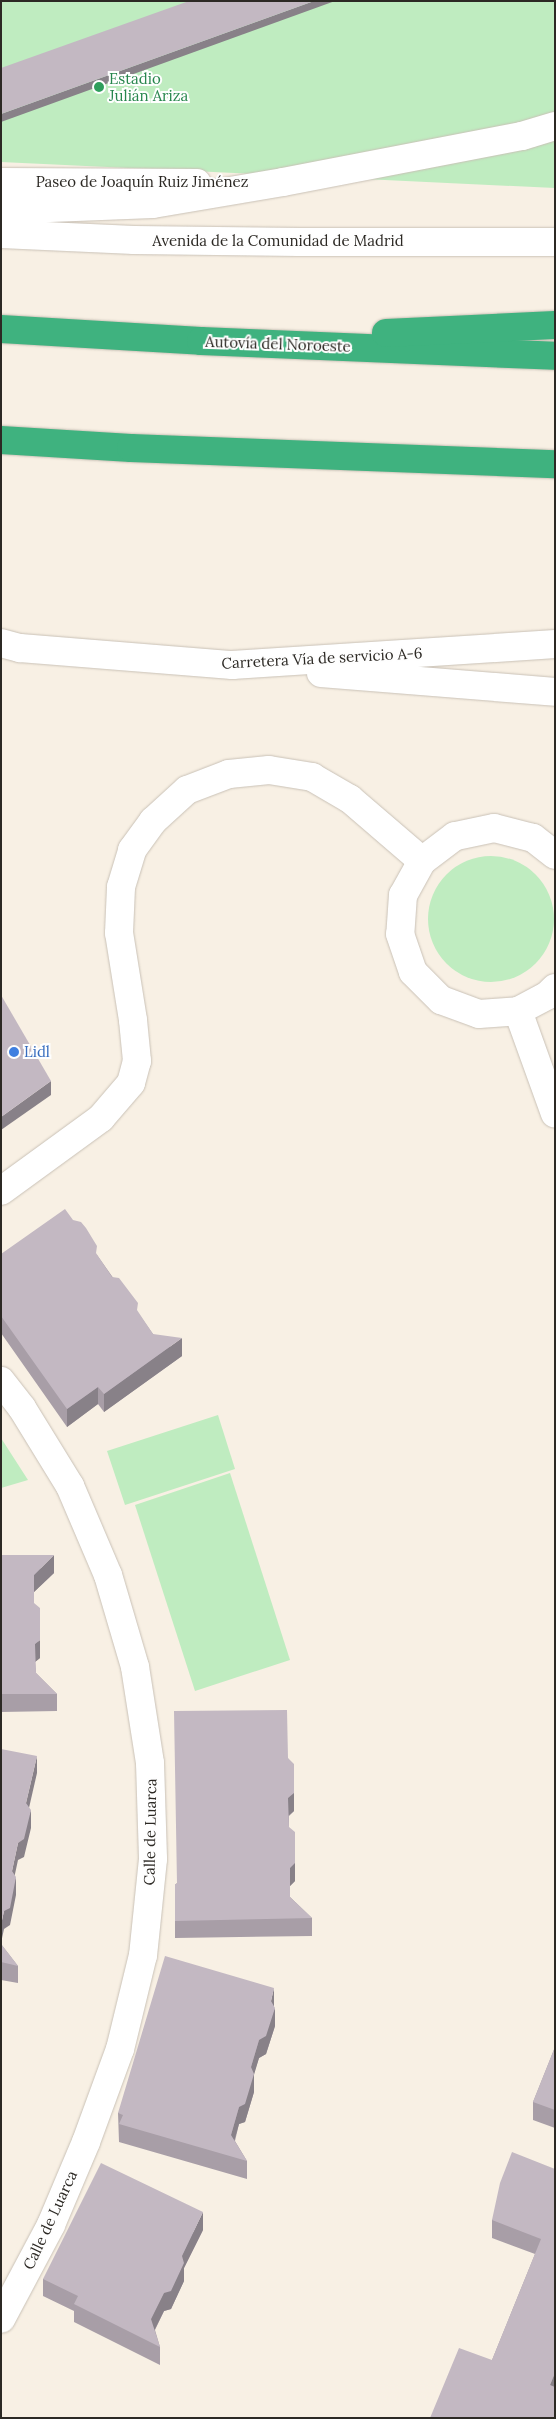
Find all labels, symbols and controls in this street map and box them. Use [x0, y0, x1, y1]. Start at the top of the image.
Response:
place label: Estadio Julián Ariza [109, 69, 188, 104]
marker: Estadio Julián Ariza [93, 81, 105, 93]
street label: Paseo de Joaquín Ruiz Jiménez [36, 173, 248, 191]
street label: Avenida de la Comunidad de Madrid [152, 232, 404, 250]
street label: Autovía del Noroeste [205, 332, 351, 356]
street label: Carretera Vía de servicio A-6 [221, 644, 423, 672]
place label: Lidl [24, 1043, 50, 1061]
marker: Lidl [8, 1046, 20, 1058]
street label: Calle de Luarca [140, 1778, 160, 1886]
street label: Calle de Luarca [19, 2168, 81, 2272]

